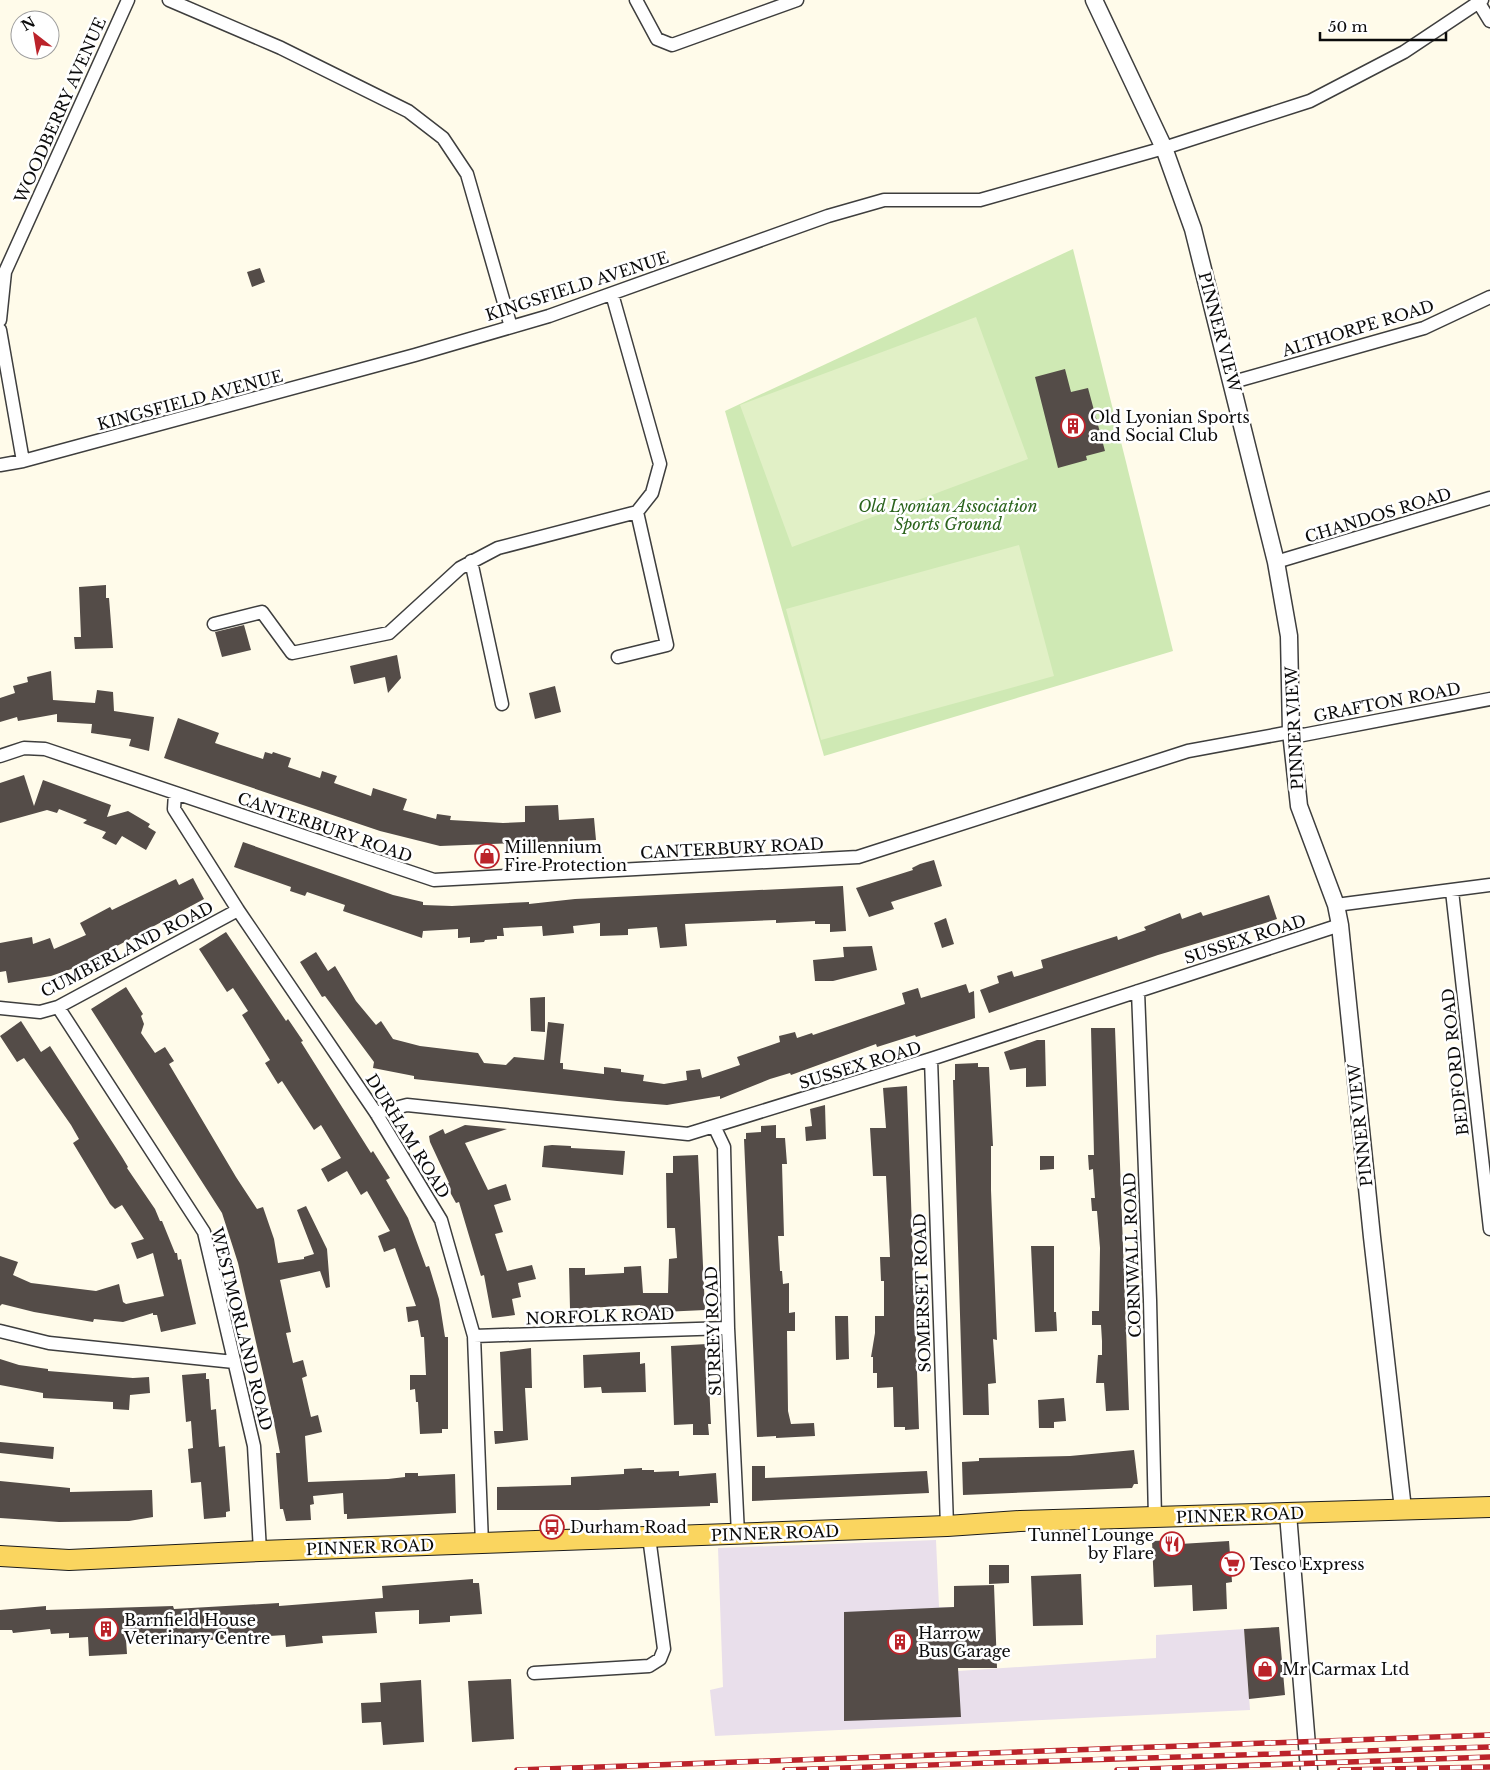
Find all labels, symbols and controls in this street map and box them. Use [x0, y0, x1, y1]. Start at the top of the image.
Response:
north arrow [10, 10, 60, 60]
scale bar [1320, 10, 1446, 42]
street label: WOODBERRY AVENUE [10, 14, 110, 206]
text: 50 m [1328, 17, 1368, 36]
street label: KINGSFIELD AVENUE [483, 247, 671, 325]
street label: PINNER VIEW [1194, 270, 1246, 395]
street label: ALTHORPE ROAD [1279, 295, 1436, 361]
street label: KINGSFIELD AVENUE [95, 366, 285, 434]
place label: Old Lyonian Sports and Social Club [1090, 407, 1250, 445]
building icon: Old Lyonian Sports and Social Club [1060, 413, 1086, 439]
street label: CHANDOS ROAD [1302, 483, 1454, 547]
park label: Old Lyonian Association Sports Ground [858, 496, 1038, 534]
street label: PINNER VIEW [1281, 666, 1307, 790]
street label: GRAFTON ROAD [1312, 678, 1462, 726]
street label: CANTERBURY ROAD [235, 788, 415, 866]
street label: CANTERBURY ROAD [640, 833, 824, 863]
place label: Millennium Fire Protection [504, 837, 627, 875]
shop icon: Millennium Fire Protection [474, 843, 500, 869]
street label: CUMBERLAND ROAD [37, 897, 217, 1001]
street label: SUSSEX ROAD [1181, 910, 1309, 968]
street label: BEDFORD ROAD [1437, 987, 1473, 1137]
street label: SUSSEX ROAD [796, 1037, 924, 1093]
street label: PINNER VIEW [1344, 1062, 1376, 1188]
street label: DURHAM ROAD [362, 1070, 454, 1202]
street label: CORNWALL ROAD [1119, 1172, 1145, 1338]
street label: SOMERSET ROAD [909, 1213, 935, 1373]
street label: WESTMORLAND ROAD [207, 1224, 277, 1433]
street label: SURREY ROAD [701, 1266, 725, 1396]
street label: NORFOLK ROAD [525, 1303, 675, 1329]
street label: PINNER ROAD [1176, 1503, 1304, 1527]
bus stop icon: Durham Road [539, 1514, 565, 1540]
place label: Durham Road [570, 1517, 687, 1537]
street label: PINNER ROAD [711, 1521, 839, 1545]
place label: Tunnel Lounge by Flare [1028, 1525, 1154, 1563]
restaurant icon: Tunnel Lounge by Flare [1159, 1531, 1185, 1557]
street label: PINNER ROAD [306, 1535, 434, 1559]
supermarket icon: Tesco Express [1219, 1551, 1245, 1577]
place label: Tesco Express [1250, 1554, 1365, 1574]
place label: Barnfield House Veterinary Centre [123, 1610, 270, 1648]
building icon: Barnfield House Veterinary Centre [93, 1616, 119, 1642]
place label: Harrow Bus Garage [918, 1623, 1011, 1661]
building icon: Harrow Bus Garage [887, 1629, 913, 1655]
shop icon: Mr Carmax Ltd [1252, 1656, 1278, 1682]
place label: Mr Carmax Ltd [1282, 1659, 1409, 1679]

